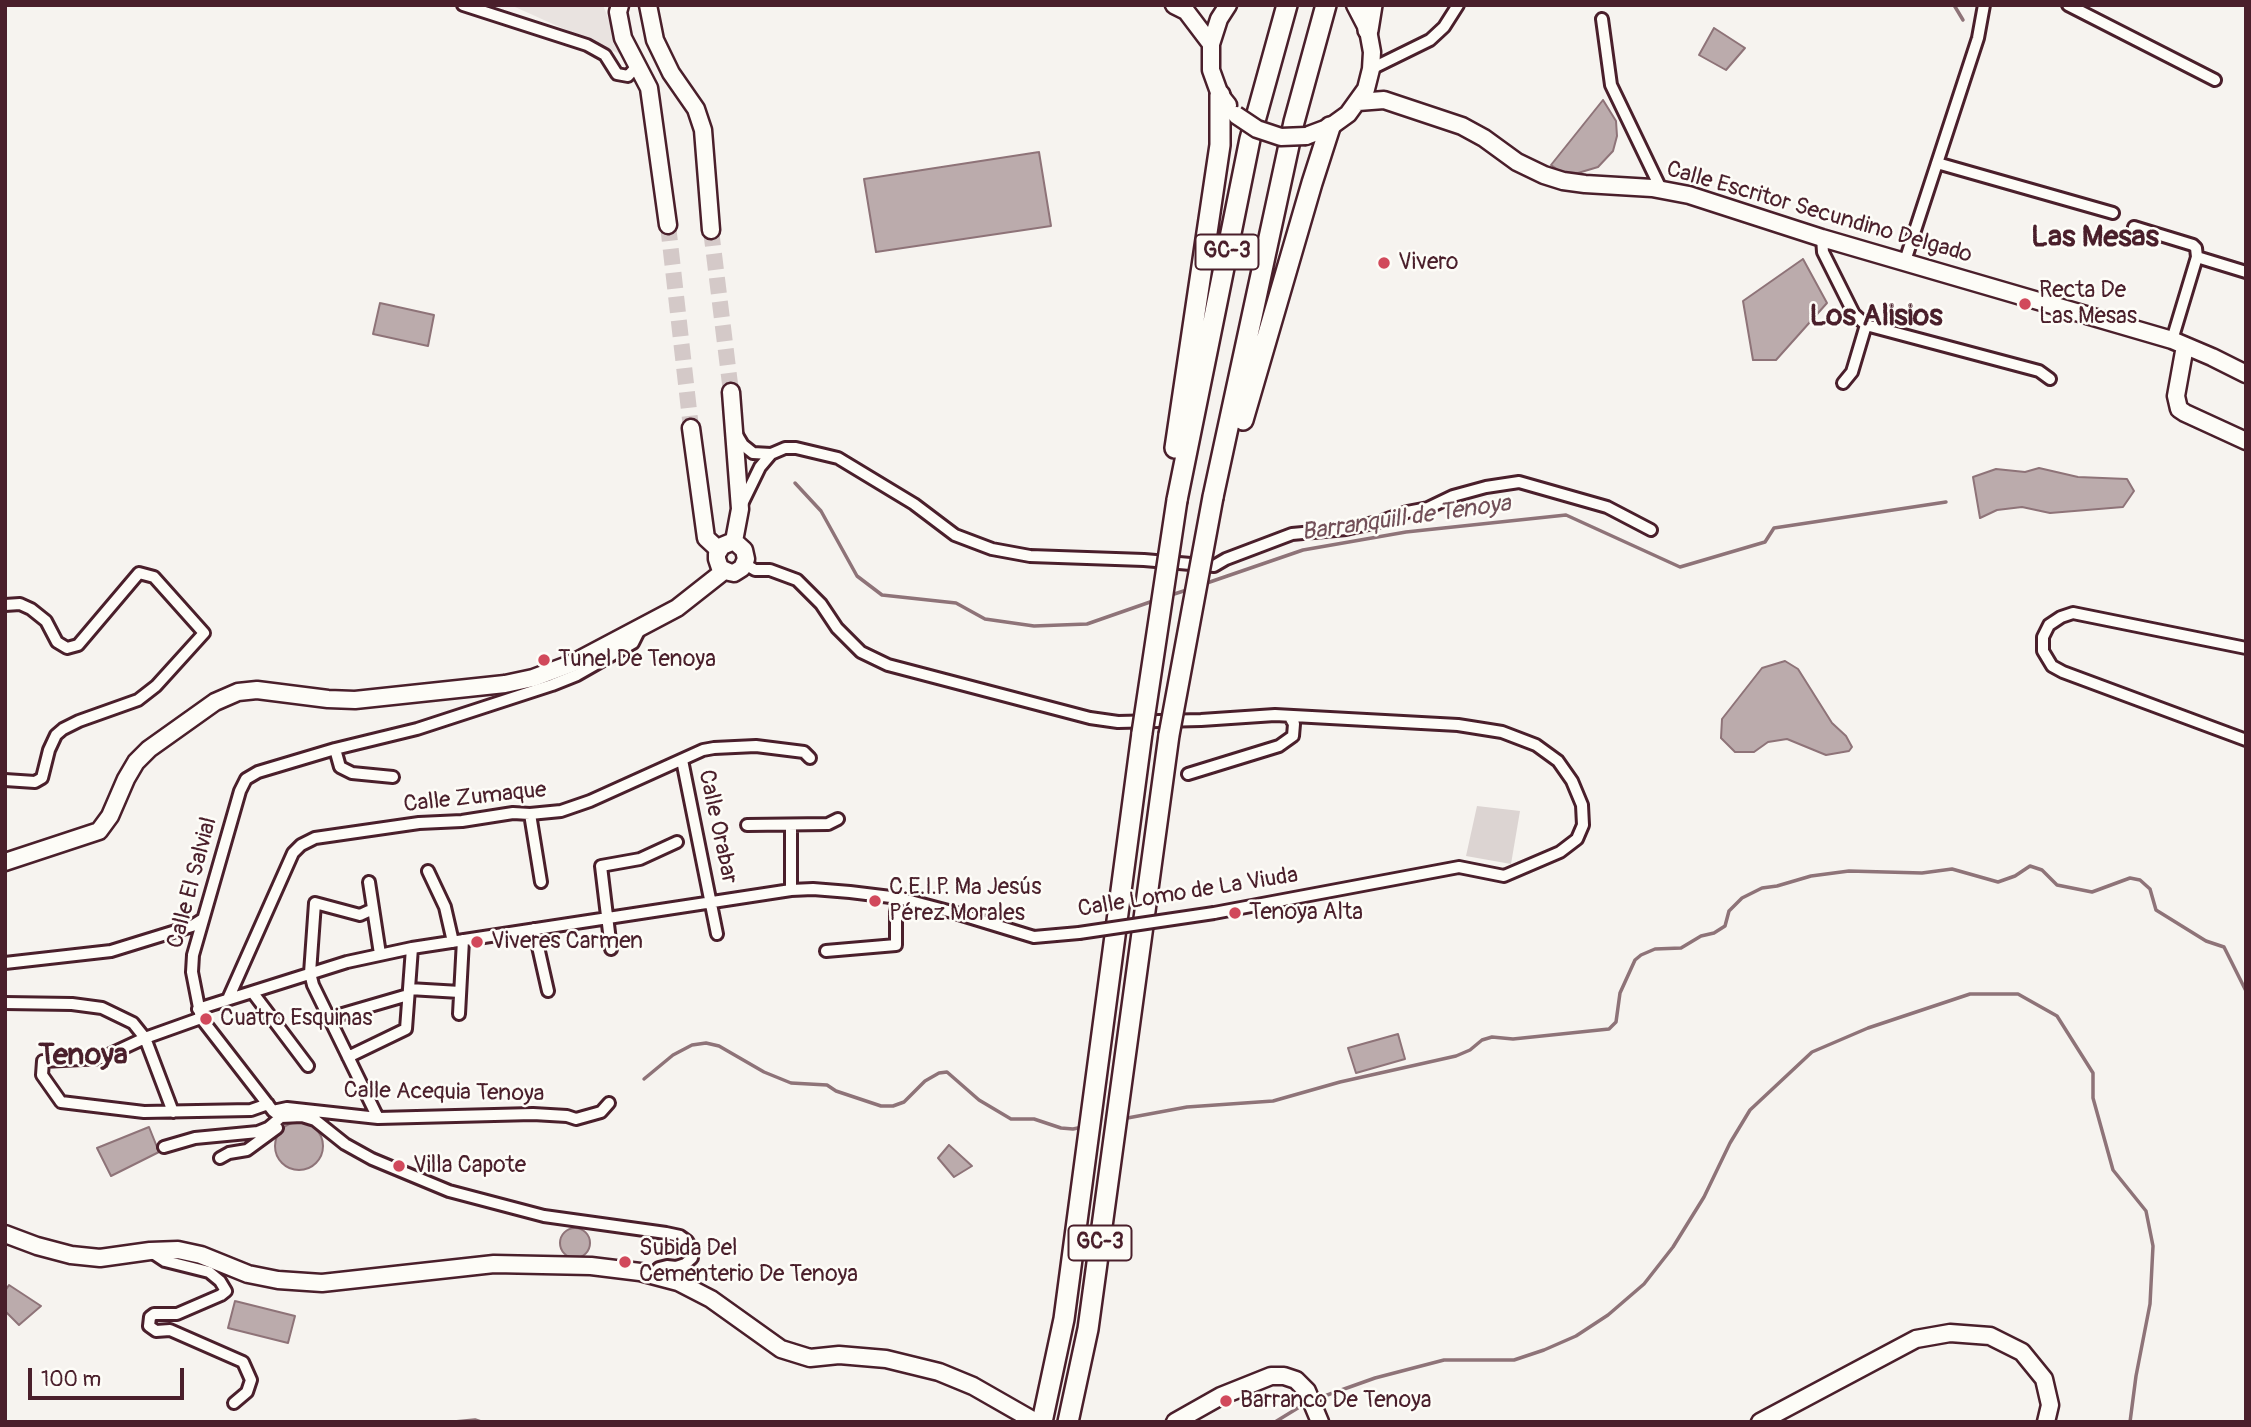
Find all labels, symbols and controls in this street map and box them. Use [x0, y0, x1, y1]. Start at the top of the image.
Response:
street label: Calle Escritor Secundino Delgado [1663, 156, 1975, 270]
district label: Las Mesas [2031, 220, 2159, 256]
road number: GC-3 [1196, 234, 1258, 270]
place label: Vivero [1398, 249, 1458, 277]
marker: Vivero [1376, 255, 1392, 271]
place label: Recta De Las Mesas [2039, 277, 2137, 331]
marker: Recta De Las Mesas [2017, 296, 2033, 312]
district label: Los Alisios [1809, 299, 1943, 335]
water label: Barranquill de Tenoya [1300, 490, 1512, 548]
place label: Tunel De Tenoya [558, 646, 716, 674]
marker: Tunel De Tenoya [536, 652, 552, 668]
street label: Calle Orabar [691, 767, 743, 887]
street label: Calle Zumaque [402, 777, 548, 819]
street label: Calle El Salvial [162, 814, 224, 952]
street label: Calle Lomo de La Viuda [1076, 862, 1300, 924]
place label: C.E.I.P. Mª Jesús Pérez Morales [889, 874, 1041, 928]
marker: C.E.I.P. Mª Jesús Pérez Morales [867, 893, 883, 909]
place label: Tenoya Alta [1249, 899, 1363, 927]
marker: Tenoya Alta [1227, 905, 1243, 921]
place label: Viveres Carmen [491, 928, 643, 956]
marker: Viveres Carmen [469, 934, 485, 950]
place label: Cuatro Esquinas [220, 1005, 373, 1033]
marker: Cuatro Esquinas [198, 1011, 214, 1027]
district label: Tenoya [38, 1038, 128, 1074]
street label: Calle Acequia Tenoya [343, 1077, 545, 1109]
place label: Villa Capote [413, 1152, 526, 1180]
marker: Villa Capote [391, 1158, 407, 1174]
road number: GC-3 [1068, 1226, 1132, 1260]
place label: Subida Del Cementerio De Tenoya [639, 1235, 858, 1289]
marker: Subida Del Cementerio De Tenoya [617, 1254, 633, 1270]
scale bar [32, 1354, 187, 1398]
text: 100 m [41, 1366, 101, 1393]
place label: Barranco De Tenoya [1240, 1387, 1432, 1415]
marker: Barranco De Tenoya [1218, 1393, 1234, 1409]

